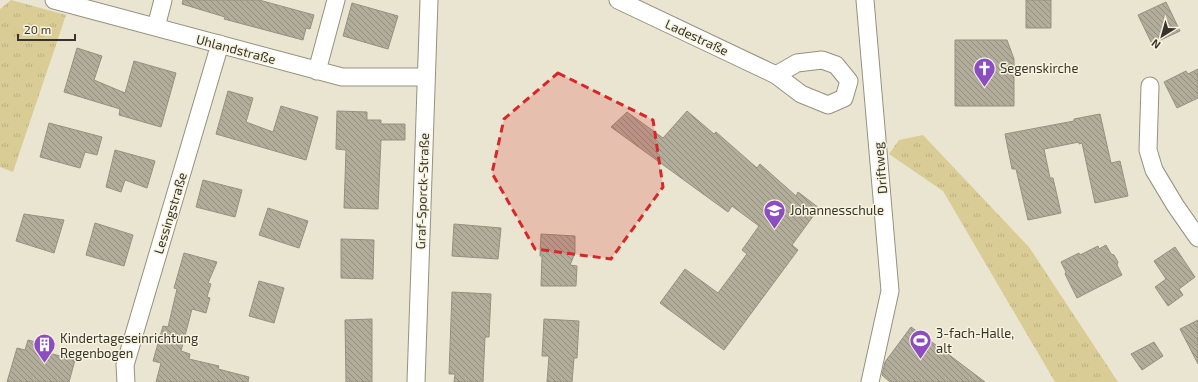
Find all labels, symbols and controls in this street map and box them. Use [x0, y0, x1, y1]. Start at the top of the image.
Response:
street label: Ladestraße [663, 15, 731, 59]
scale bar [18, 16, 75, 42]
north arrow [1142, 16, 1182, 56]
text: 20 m [24, 22, 51, 36]
street label: Uhlandstraße [194, 31, 278, 67]
text: N [1149, 37, 1163, 52]
church icon: Segenskirche [972, 55, 998, 88]
place label: Segenskirche [1000, 60, 1078, 76]
street label: Graf-Sporck-Straße [412, 132, 432, 250]
street label: Driftweg [870, 141, 890, 195]
street label: Lessingstraße [150, 170, 190, 256]
school or university icon: Johannesschule [762, 197, 788, 230]
place label: Johannesschule [790, 202, 884, 218]
place label: 3-fach-Halle, alt [936, 325, 1014, 356]
sports icon: 3-fach-Halle, alt [908, 327, 934, 360]
place label: Kindertageseinrichtung Regenbogen [60, 330, 198, 361]
building icon: Kindertageseinrichtung Regenbogen [31, 332, 57, 365]

